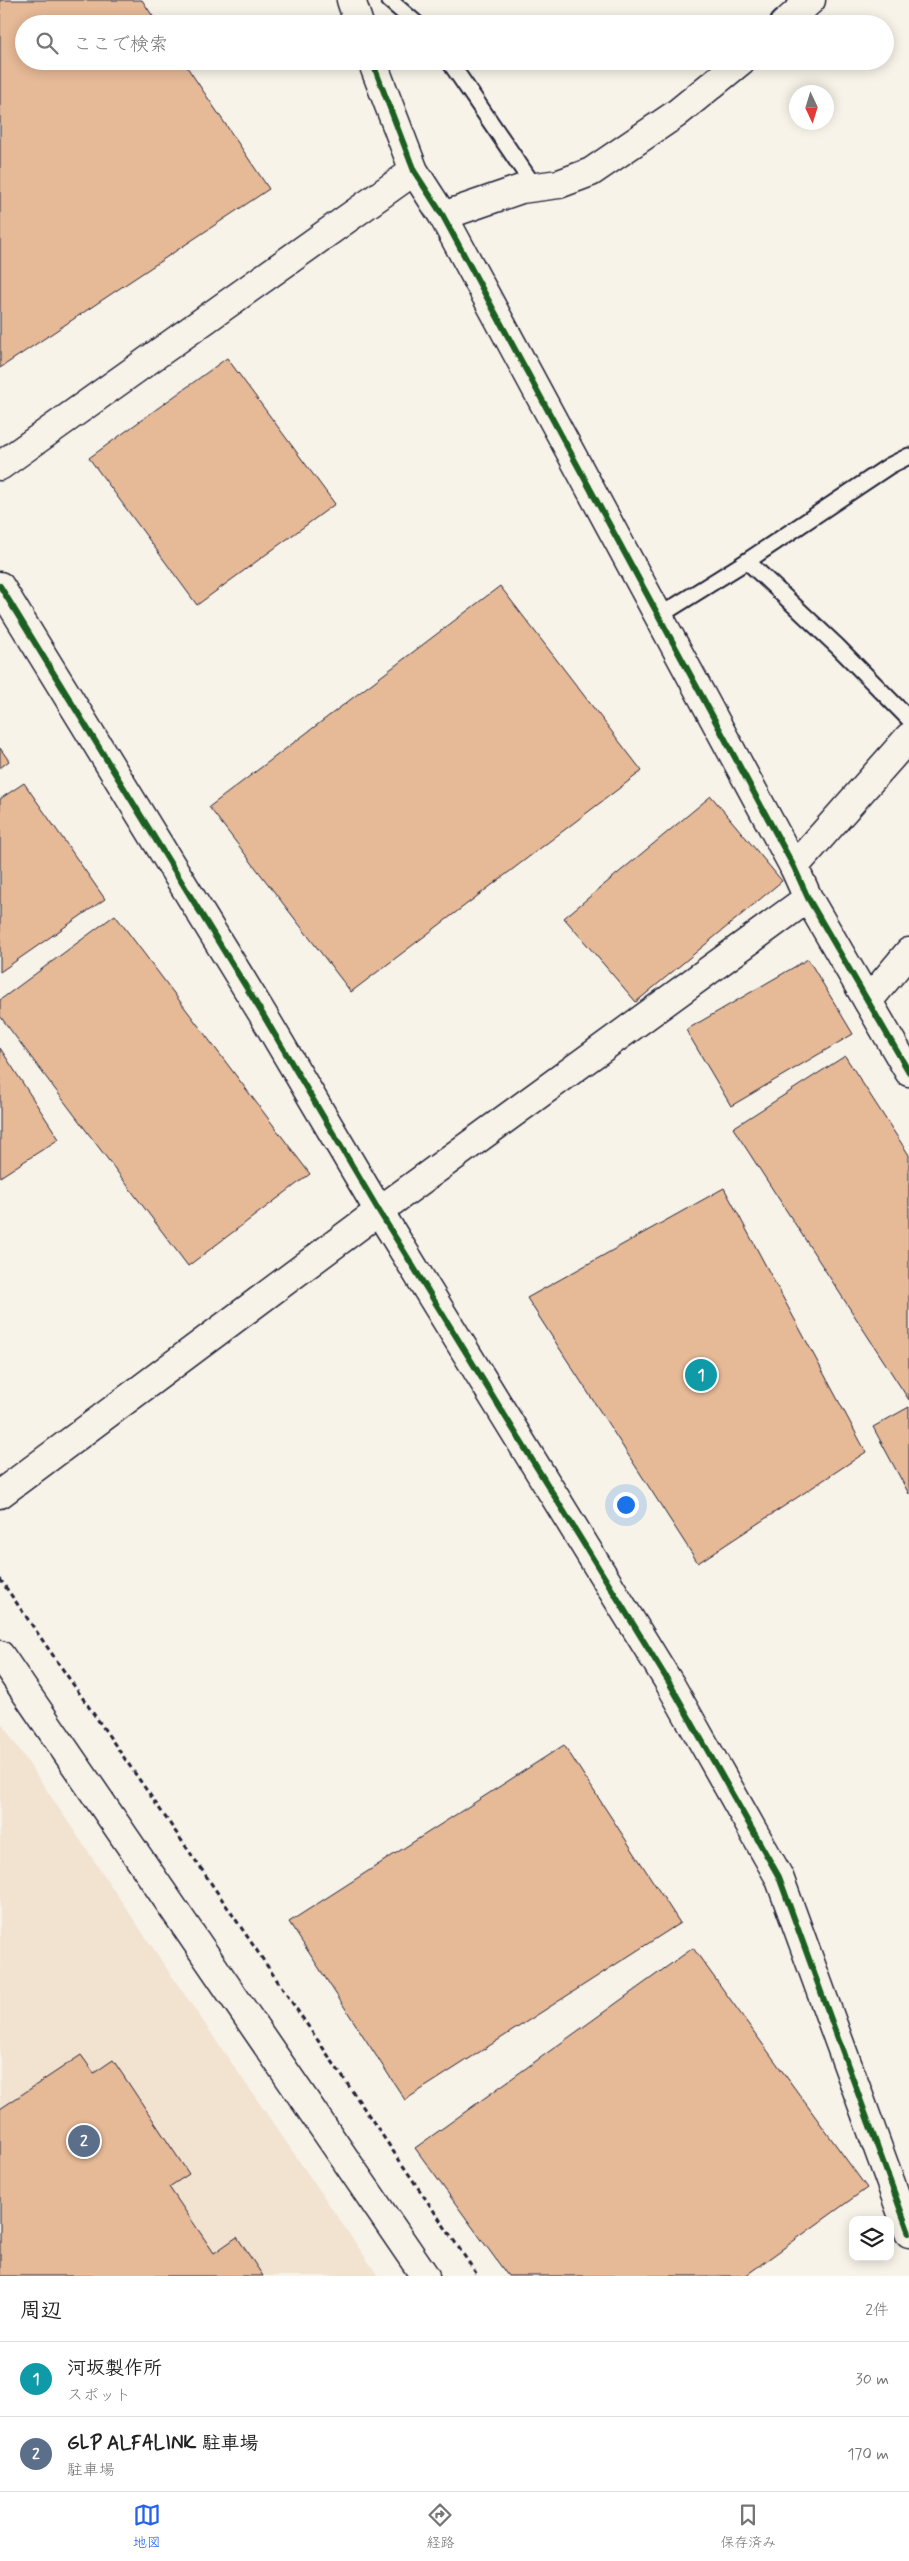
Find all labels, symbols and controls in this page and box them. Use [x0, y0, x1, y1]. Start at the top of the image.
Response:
search box [15, 15, 894, 70]
icon: search [33, 29, 61, 57]
text: ここで検索 [73, 32, 168, 57]
north arrow [789, 85, 834, 130]
pin: 1 [685, 1356, 717, 1394]
your location [613, 1492, 639, 1518]
pin: 2 [68, 2122, 100, 2160]
map controls [849, 2216, 894, 2261]
button: layers [849, 2216, 894, 2261]
text: 周辺 [20, 2297, 62, 2325]
text: 2件 [865, 2300, 889, 2321]
text: 河坂製作所 [67, 2356, 162, 2381]
text: 1 [32, 2369, 40, 2390]
text: 30 m [856, 2369, 889, 2390]
text: スポット [67, 2385, 131, 2406]
text: GLP ALFALINK 駐車場 [67, 2431, 259, 2456]
text: 2 [32, 2444, 40, 2465]
text: 170 m [847, 2444, 889, 2465]
text: 駐車場 [67, 2460, 115, 2481]
tab: 地図 [133, 2501, 161, 2552]
tab: 経路 [426, 2501, 454, 2552]
tab: 保存済み [720, 2501, 776, 2552]

